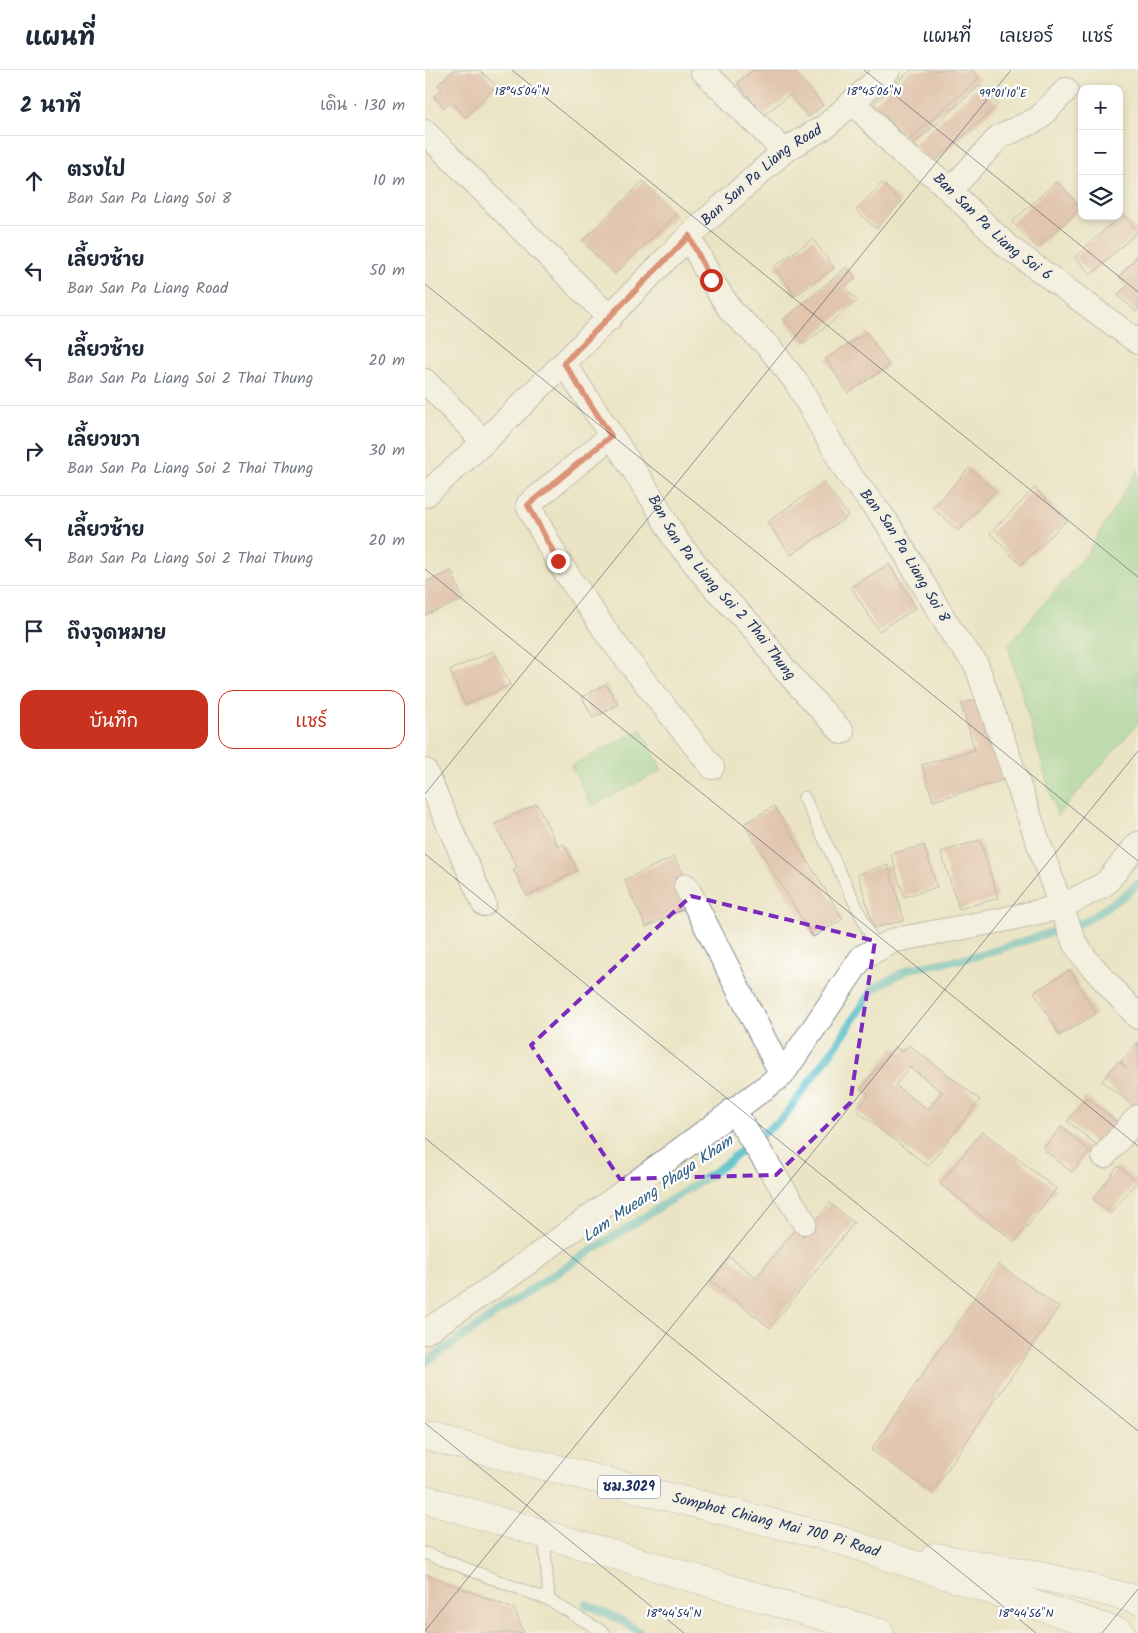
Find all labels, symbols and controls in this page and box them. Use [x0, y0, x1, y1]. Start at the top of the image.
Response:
text: แผนที่ [25, 19, 95, 58]
text: แผนที่ [923, 23, 971, 52]
text: เลเยอร์ [999, 23, 1053, 52]
text: แชร์ [1081, 23, 1113, 52]
text: 18°45'04"N [495, 82, 549, 101]
text: 18°45'06"N [847, 82, 901, 101]
text: 99°01'10"E [979, 84, 1028, 103]
map controls [1078, 85, 1123, 220]
button: + [1078, 85, 1123, 130]
text: 2 นาที [20, 90, 81, 123]
text: เดิน · 130 m [320, 93, 405, 118]
street label: Ban San Pa Liang Road [696, 118, 828, 232]
button: − [1078, 130, 1123, 175]
text: ตรงไป [67, 156, 125, 186]
icon: ahead [20, 167, 48, 195]
text: 10 m [373, 168, 405, 193]
street label: Ban San Pa Liang Soi 6 [927, 168, 1057, 287]
button: layers [1078, 175, 1123, 220]
text: Ban San Pa Liang Soi 8 [67, 186, 231, 211]
text: เลี้ยวซ้าย [67, 246, 144, 276]
icon: left [20, 257, 48, 285]
text: 50 m [369, 258, 405, 283]
route start [700, 269, 723, 292]
text: Ban San Pa Liang Road [67, 276, 228, 301]
text: เลี้ยวซ้าย [67, 336, 144, 366]
icon: left [20, 347, 48, 375]
text: 20 m [369, 348, 405, 373]
text: Ban San Pa Liang Soi 2 Thai Thung [67, 366, 313, 391]
text: เลี้ยวขวา [67, 426, 140, 456]
icon: right [20, 437, 48, 465]
text: 30 m [369, 438, 405, 463]
text: Ban San Pa Liang Soi 2 Thai Thung [67, 456, 313, 481]
street label: Ban San Pa Liang Soi 8 [853, 484, 956, 628]
street label: Ban San Pa Liang Soi 2 Thai Thung [641, 490, 801, 686]
text: เลี้ยวซ้าย [67, 516, 144, 546]
icon: left [20, 527, 48, 555]
text: 20 m [369, 528, 405, 553]
text: Ban San Pa Liang Soi 2 Thai Thung [67, 546, 313, 571]
route end [547, 550, 570, 573]
icon: arrive [20, 617, 48, 645]
text: ถึงจุดหมาย [67, 619, 166, 649]
button: บันทึก [20, 690, 208, 749]
button: แชร์ [218, 690, 405, 749]
water label: Lam Mueang Phaya Kham [577, 1128, 740, 1249]
road number: ชม.3029 [598, 1475, 660, 1498]
street label: Somphot Chiang Mai 700 Pi Road [670, 1486, 883, 1565]
text: 18°44'54"N [646, 1604, 702, 1623]
text: 18°44'56"N [998, 1604, 1054, 1623]

